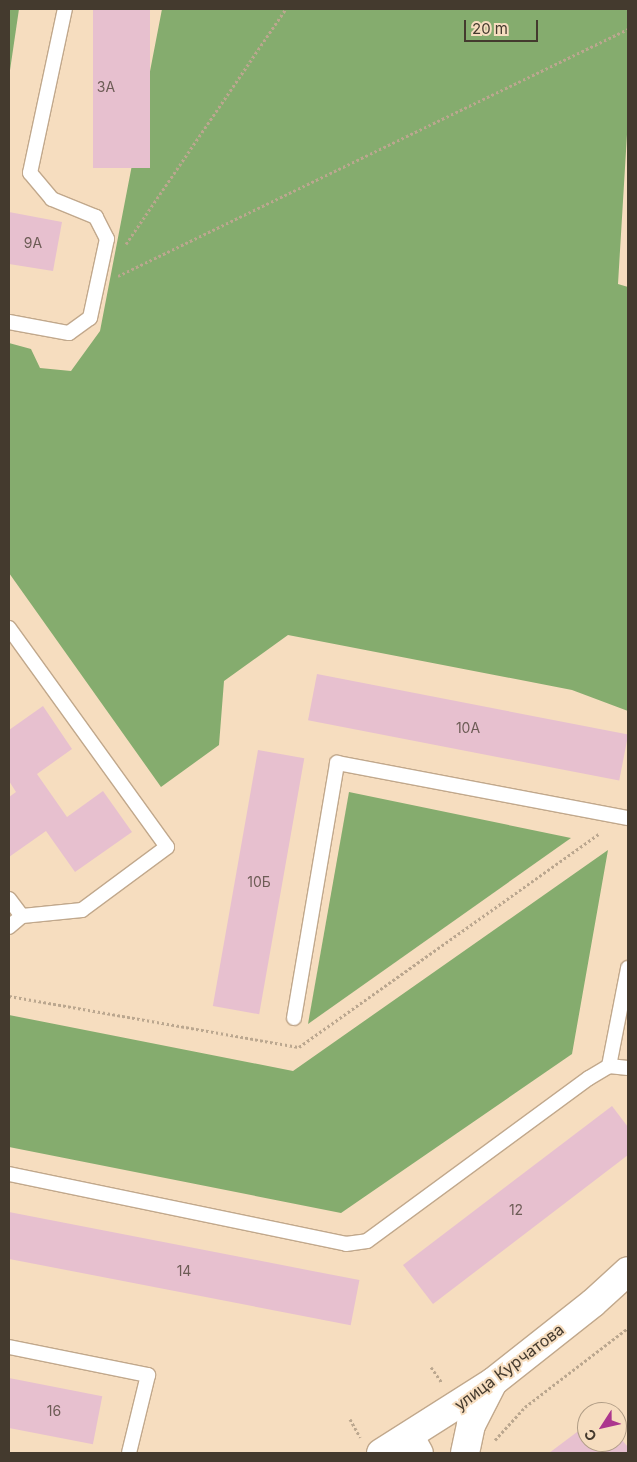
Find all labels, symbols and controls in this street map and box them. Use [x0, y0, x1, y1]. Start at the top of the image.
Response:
scale bar [467, 10, 541, 42]
text: 20 m [472, 19, 508, 38]
house number: 3А [97, 79, 115, 95]
house number: 9А [24, 235, 42, 251]
house number: 10А [456, 720, 480, 736]
house number: 10Б [247, 874, 271, 890]
house number: 12 [509, 1202, 523, 1218]
house number: 14 [177, 1263, 191, 1279]
street label: улица Курчатова [450, 1320, 568, 1414]
north arrow [577, 1402, 627, 1452]
house number: 16 [47, 1403, 61, 1419]
text: С [580, 1426, 600, 1444]

